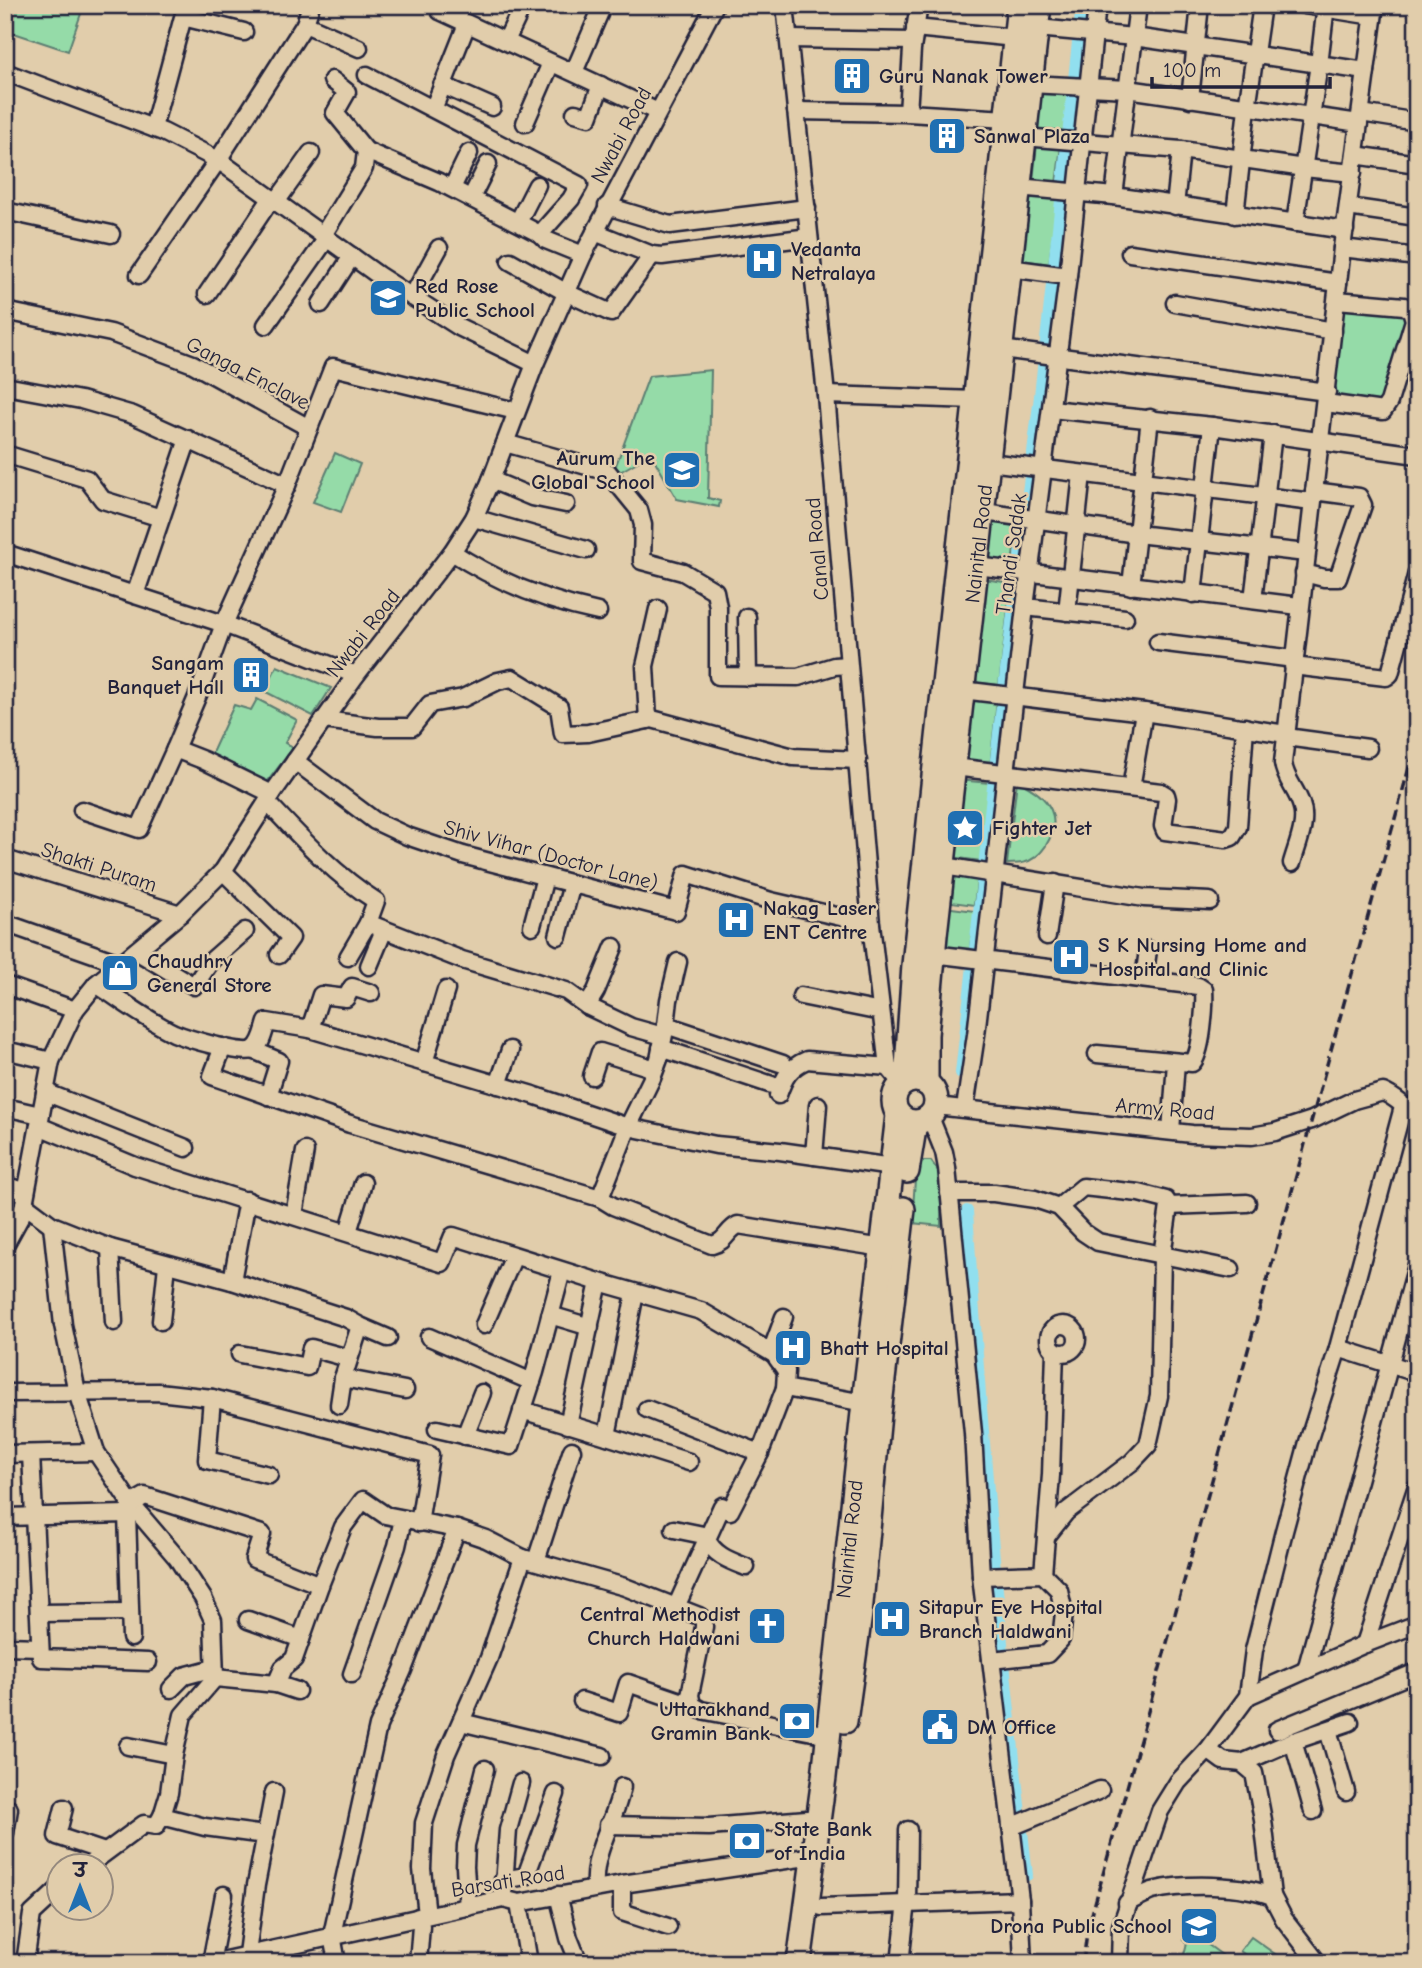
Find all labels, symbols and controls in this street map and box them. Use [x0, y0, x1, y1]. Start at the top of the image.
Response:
scale bar [1152, 46, 1331, 90]
building icon: Guru Nanak Tower [831, 55, 873, 97]
text: 100 m [1163, 58, 1221, 82]
place label: Guru Nanak Tower [879, 64, 1048, 88]
street label: Nwabi Road [586, 83, 656, 187]
building icon: Sanwal Plaza [926, 115, 968, 157]
place label: Sanwal Plaza [974, 124, 1090, 148]
place label: Vedanta Netralaya [791, 237, 876, 285]
hospital icon: Vedanta Netralaya [743, 240, 785, 282]
place label: Red Rose Public School [415, 274, 535, 322]
school or university icon: Red Rose Public School [367, 277, 409, 319]
street label: Ganga Enclave [182, 332, 314, 414]
place label: Aurum The Global School [531, 446, 655, 494]
school or university icon: Aurum The Global School [661, 449, 703, 491]
street label: Nainital Road [960, 483, 997, 604]
street label: Thandi Sadak [991, 492, 1031, 616]
street label: Canal Road [801, 497, 833, 601]
street label: Nwabi Road [321, 584, 405, 682]
place label: Sangam Banquet Hall [107, 651, 224, 699]
building icon: Sangam Banquet Hall [230, 654, 272, 696]
place icon: Fighter Jet [944, 807, 986, 849]
street label: Shiv Vihar (Doctor Lane) [441, 815, 661, 895]
place label: Fighter Jet [992, 816, 1093, 840]
street label: Shakti Puram [38, 837, 160, 897]
place label: Nakag Laser ENT Centre [763, 896, 877, 944]
hospital icon: Nakag Laser ENT Centre [715, 899, 757, 941]
place label: S K Nursing Home and Hospital and Clinic [1098, 933, 1307, 981]
hospital icon: S K Nursing Home and Hospital and Clinic [1050, 936, 1092, 978]
place label: Chaudhry General Store [147, 949, 272, 997]
shop icon: Chaudhry General Store [99, 952, 141, 994]
street label: Army Road [1114, 1093, 1216, 1125]
hospital icon: Bhatt Hospital [772, 1327, 814, 1369]
place label: Bhatt Hospital [820, 1336, 949, 1360]
street label: Nainital Road [831, 1479, 868, 1600]
place label: Sitapur Eye Hospital Branch Haldwani [919, 1595, 1103, 1643]
hospital icon: Sitapur Eye Hospital Branch Haldwani [871, 1598, 913, 1640]
place label: Central Methodist Church Haldwani [580, 1602, 741, 1650]
church icon: Central Methodist Church Haldwani [746, 1605, 788, 1647]
place label: Uttarakhand Gramin Bank [651, 1697, 771, 1745]
bank icon: Uttarakhand Gramin Bank [776, 1700, 818, 1742]
public building icon: DM Office [919, 1706, 961, 1748]
place label: DM Office [967, 1715, 1056, 1739]
place label: State Bank of India [774, 1817, 873, 1865]
bank icon: State Bank of India [726, 1820, 768, 1862]
north arrow [46, 1853, 116, 1923]
text: उ [72, 1860, 89, 1882]
street label: Barsati Road [449, 1860, 567, 1902]
school or university icon: Drona Public School [1178, 1905, 1220, 1947]
place label: Drona Public School [990, 1914, 1172, 1938]

